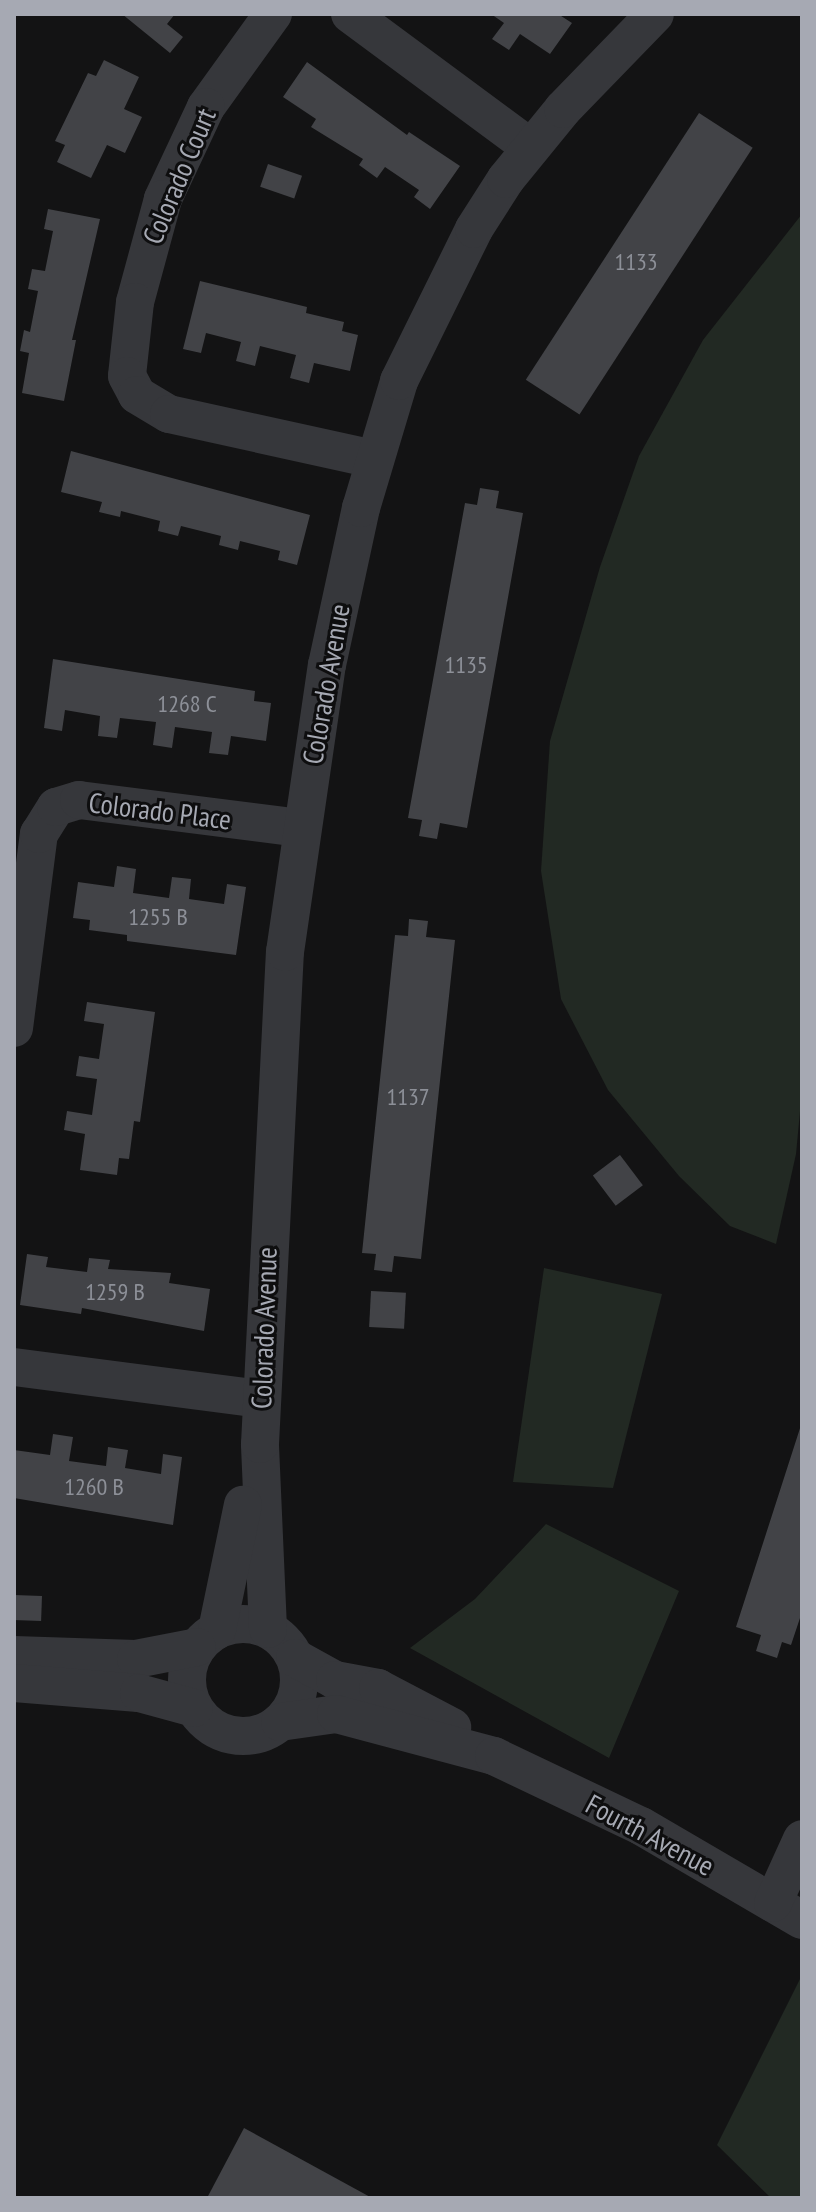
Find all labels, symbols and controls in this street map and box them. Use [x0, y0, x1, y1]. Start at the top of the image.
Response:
street label: Colorado Court [135, 103, 223, 249]
house number: 1133 [614, 248, 658, 276]
street label: Colorado Avenue [295, 601, 357, 767]
house number: 1135 [444, 651, 488, 679]
house number: 1268 C [157, 690, 217, 718]
street label: Colorado Place [87, 786, 233, 836]
house number: 1255 B [128, 903, 188, 931]
house number: 1137 [386, 1083, 430, 1111]
street label: Colorado Avenue [244, 1246, 284, 1410]
house number: 1259 B [85, 1278, 145, 1306]
house number: 1260 B [64, 1473, 124, 1501]
street label: Fourth Avenue [580, 1787, 720, 1883]

